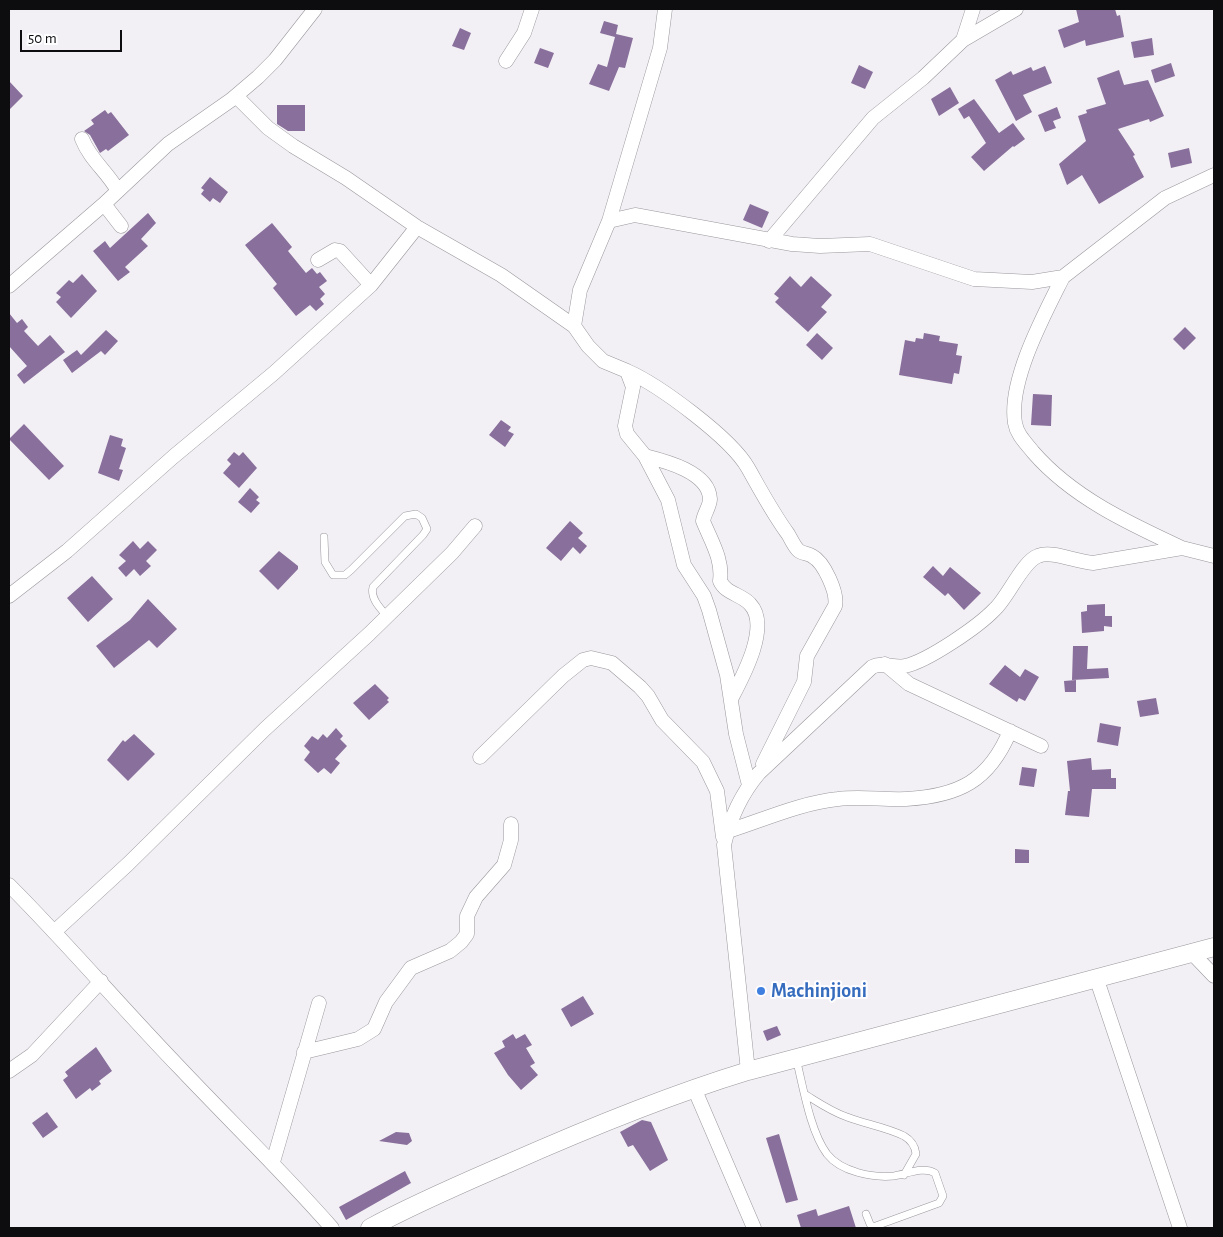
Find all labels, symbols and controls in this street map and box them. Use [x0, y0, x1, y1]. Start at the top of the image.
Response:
scale bar [22, 20, 125, 52]
text: 50 m [28, 31, 57, 46]
place label: Machinjioni [771, 979, 867, 1003]
marker: Machinjioni [755, 985, 767, 997]

